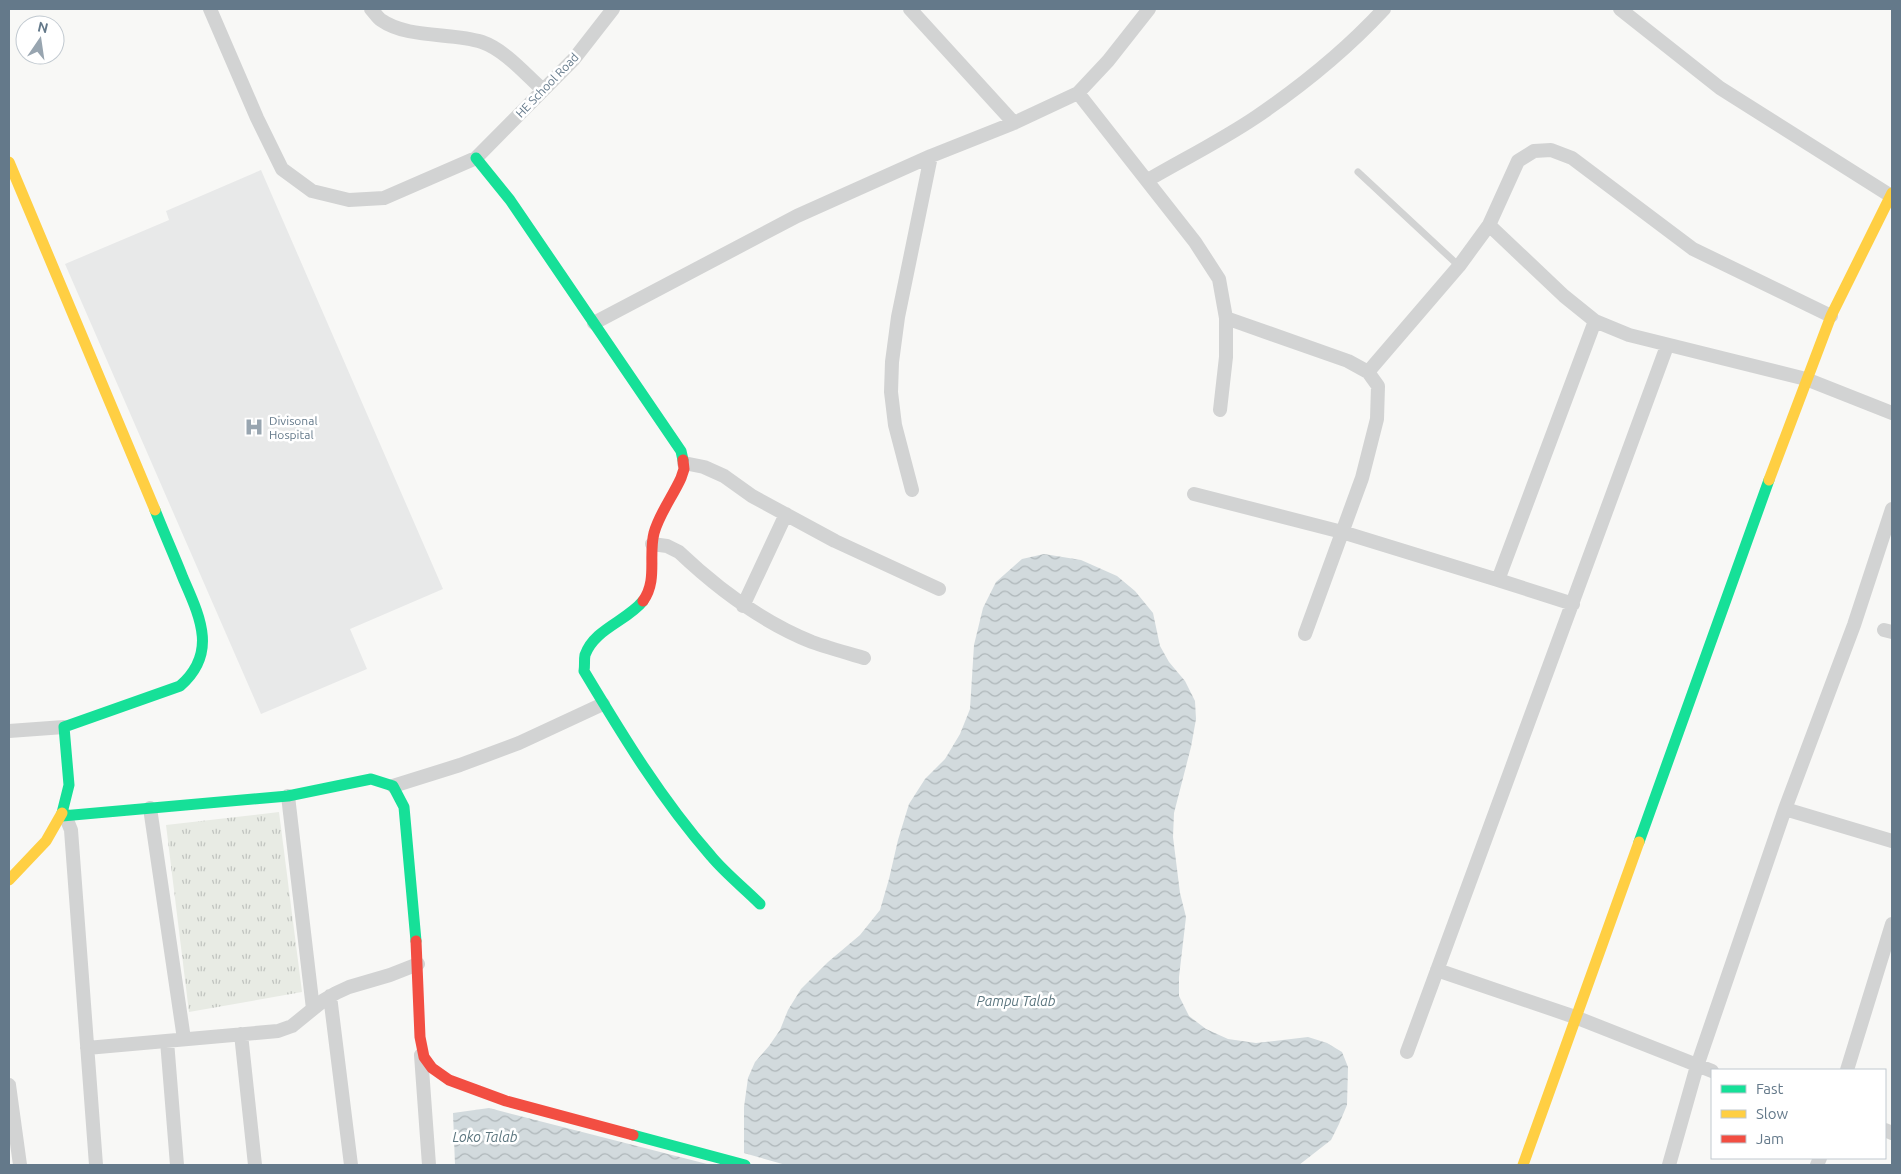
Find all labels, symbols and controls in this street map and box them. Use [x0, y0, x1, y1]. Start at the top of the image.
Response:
north arrow [15, 15, 65, 65]
text: N [36, 18, 50, 36]
street label: HE School Road [513, 50, 581, 120]
place label: Divisonal Hospital [269, 414, 318, 441]
hospital icon: Divisonal Hospital [243, 416, 265, 438]
water label: Pampu Talab [977, 993, 1056, 1009]
legend [1711, 1069, 1886, 1159]
text: Fast [1756, 1080, 1784, 1097]
text: Slow [1756, 1105, 1789, 1122]
water label: Loko Talab [453, 1129, 518, 1145]
text: Jam [1756, 1130, 1784, 1147]

